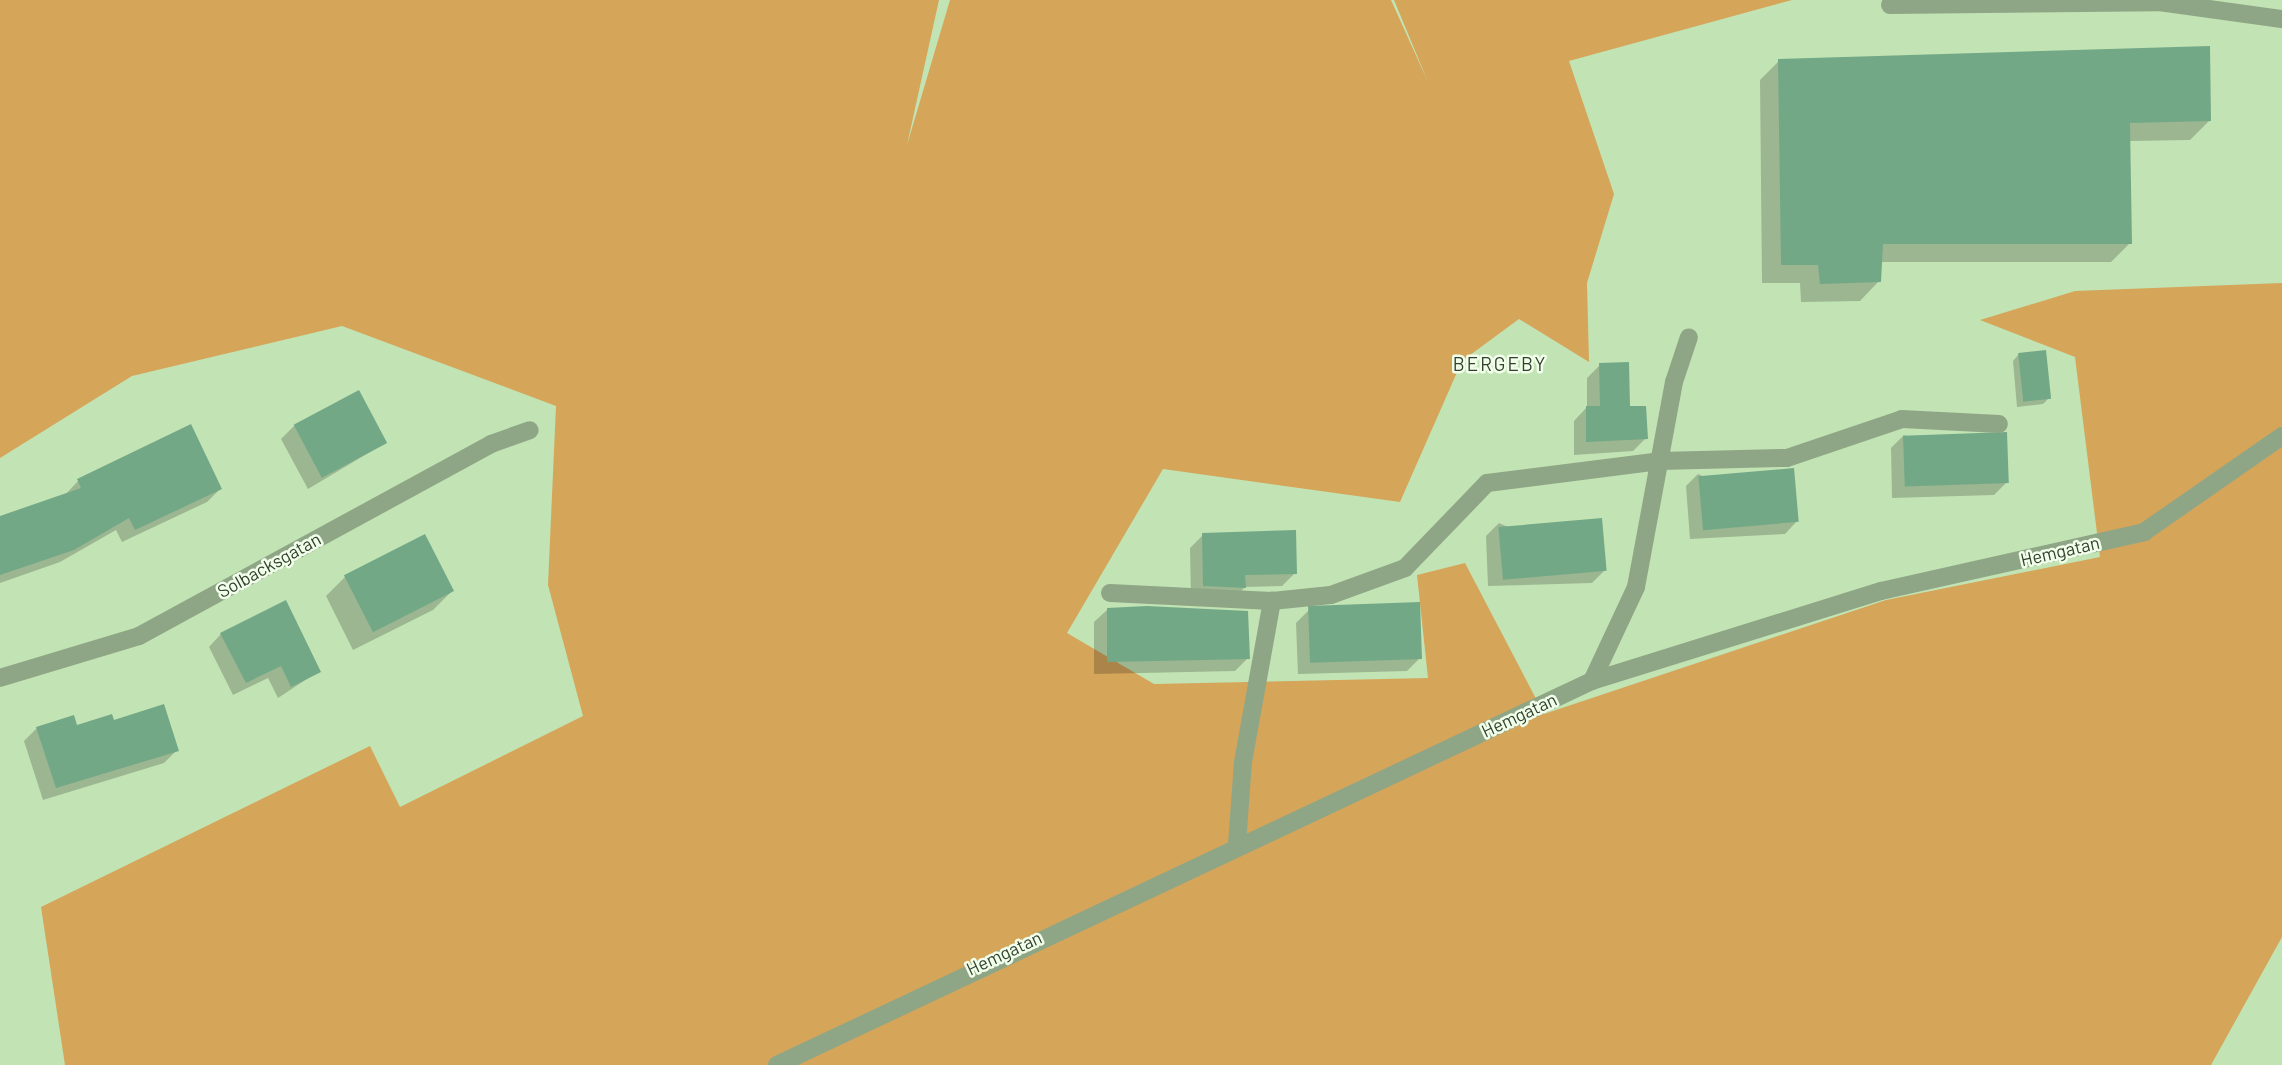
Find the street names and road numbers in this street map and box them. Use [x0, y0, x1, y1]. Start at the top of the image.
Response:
street label: Solbacksgatan [214, 528, 324, 602]
street label: Hemgatan [2018, 531, 2102, 571]
street label: Hemgatan [1478, 688, 1560, 742]
street label: Hemgatan [963, 926, 1045, 980]

